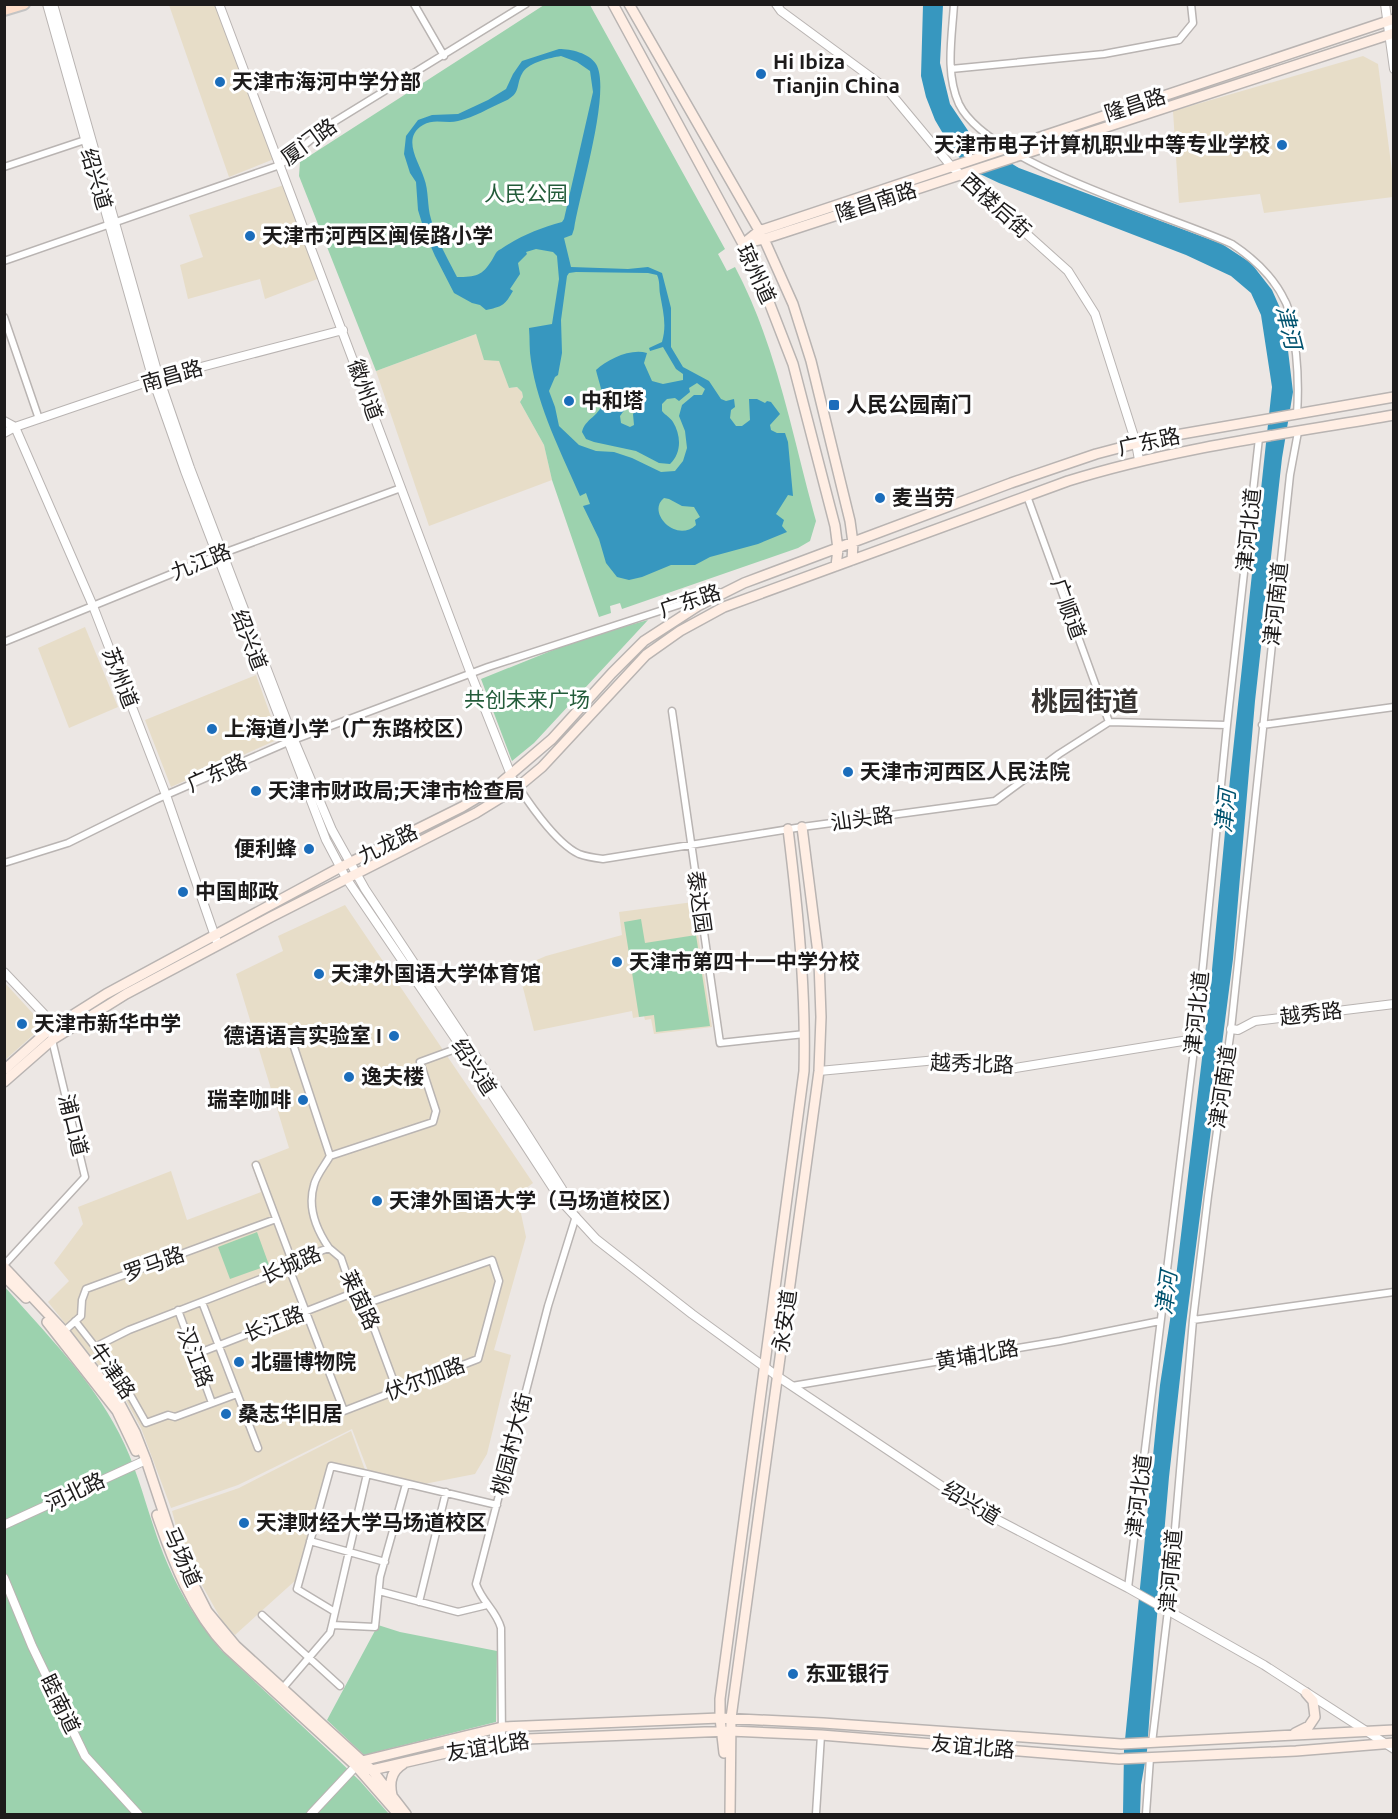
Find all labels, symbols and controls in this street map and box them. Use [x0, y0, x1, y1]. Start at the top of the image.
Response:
place label: Hi Ibiza Tianjin China [773, 49, 900, 97]
marker: Hi Ibiza Tianjin China [754, 67, 768, 81]
place label: 天津市海河中学分部 [232, 69, 421, 93]
marker: 天津市海河中学分部 [213, 75, 227, 89]
street label: 隆昌路 [1101, 83, 1168, 125]
street label: 厦门路 [276, 113, 341, 169]
place label: 天津市电子计算机职业中等专业学校 [934, 132, 1270, 156]
marker: 天津市电子计算机职业中等专业学校 [1275, 138, 1289, 152]
street label: 绍兴道 [77, 145, 117, 212]
street label: 西楼后街 [957, 168, 1036, 242]
street label: 隆昌南路 [832, 177, 919, 225]
park label: 人民公园 [484, 181, 568, 205]
place label: 天津市河西区闽侯路小学 [262, 223, 493, 247]
marker: 天津市河西区闽侯路小学 [243, 229, 257, 243]
street label: 琼州道 [733, 240, 781, 307]
water label: 津河 [1272, 303, 1308, 355]
street label: 南昌路 [138, 355, 205, 395]
street label: 徽州道 [344, 356, 388, 423]
place label: 中和塔 [581, 388, 644, 412]
place label: 人民公园南门 [846, 392, 972, 416]
marker: 中和塔 [562, 394, 576, 408]
marker: 人民公园南门 [827, 398, 841, 412]
street label: 广东路 [1115, 423, 1182, 459]
place label: 麦当劳 [892, 485, 955, 509]
street label: 津河北道 [1232, 487, 1264, 573]
marker: 麦当劳 [873, 491, 887, 505]
street label: 九江路 [167, 538, 234, 584]
street label: 津河南道 [1259, 561, 1291, 647]
street label: 广顺道 [1047, 575, 1091, 642]
street label: 广东路 [656, 579, 723, 621]
street label: 绍兴道 [227, 606, 272, 673]
street label: 苏州道 [98, 644, 143, 711]
district label: 桃园街道 [1031, 686, 1139, 716]
park label: 共创未来广场 [464, 687, 590, 711]
place label: 上海道小学（广东路校区） [224, 716, 476, 740]
marker: 上海道小学（广东路校区） [205, 722, 219, 736]
street label: 广东路 [183, 748, 250, 796]
place label: 天津市河西区人民法院 [860, 759, 1070, 783]
marker: 天津市河西区人民法院 [841, 765, 855, 779]
place label: 天津市财政局;天津市检查局 [268, 778, 525, 802]
marker: 天津市财政局;天津市检查局 [249, 784, 263, 798]
water label: 津河 [1210, 784, 1239, 834]
street label: 汕头路 [829, 802, 895, 834]
street label: 九龙路 [354, 819, 421, 868]
place label: 便利蜂 [234, 836, 297, 860]
marker: 便利蜂 [302, 842, 316, 856]
street label: 泰达园 [684, 869, 716, 935]
place label: 中国邮政 [195, 879, 279, 903]
marker: 中国邮政 [176, 885, 190, 899]
place label: 天津市第四十一中学分校 [629, 949, 860, 973]
marker: 天津市第四十一中学分校 [610, 955, 624, 969]
place label: 天津外国语大学体育馆 [331, 961, 541, 985]
marker: 天津外国语大学体育馆 [312, 967, 326, 981]
street label: 津河北道 [1180, 970, 1212, 1056]
street label: 越秀路 [1278, 997, 1344, 1029]
place label: 天津市新华中学 [34, 1011, 181, 1035]
marker: 天津市新华中学 [15, 1017, 29, 1031]
place label: 德语语言实验室 I [224, 1023, 382, 1047]
marker: 德语语言实验室 I [387, 1029, 401, 1043]
street label: 绍兴道 [448, 1034, 502, 1099]
street label: 津河南道 [1204, 1044, 1240, 1130]
street label: 越秀北路 [930, 1050, 1014, 1076]
place label: 逸夫楼 [361, 1064, 424, 1088]
marker: 逸夫楼 [342, 1070, 356, 1084]
place label: 瑞幸咖啡 [207, 1087, 291, 1111]
street label: 浦口道 [55, 1091, 93, 1158]
marker: 瑞幸咖啡 [296, 1093, 310, 1107]
place label: 天津外国语大学（马场道校区） [389, 1188, 683, 1212]
marker: 天津外国语大学（马场道校区） [370, 1194, 384, 1208]
street label: 长城路 [257, 1240, 324, 1288]
street label: 罗马路 [120, 1241, 187, 1285]
street label: 莱茵路 [337, 1266, 385, 1333]
water label: 津河 [1150, 1266, 1181, 1316]
street label: 永安道 [768, 1288, 800, 1354]
street label: 长江路 [240, 1301, 307, 1346]
street label: 汉江路 [173, 1323, 218, 1390]
street label: 黄埔北路 [933, 1335, 1020, 1373]
street label: 牛津路 [85, 1338, 141, 1403]
place label: 北疆博物院 [251, 1349, 356, 1373]
street label: 伏尔加路 [381, 1352, 468, 1404]
marker: 北疆博物院 [232, 1355, 246, 1369]
street label: 桃园村大街 [487, 1390, 535, 1498]
place label: 桑志华旧居 [238, 1401, 343, 1425]
marker: 桑志华旧居 [219, 1407, 233, 1421]
street label: 津河北道 [1121, 1453, 1155, 1539]
street label: 河北路 [41, 1467, 108, 1515]
street label: 绍兴道 [938, 1476, 1005, 1529]
place label: 天津财经大学马场道校区 [256, 1510, 487, 1534]
marker: 天津财经大学马场道校区 [237, 1516, 251, 1530]
street label: 马场道 [159, 1523, 207, 1590]
street label: 津河南道 [1154, 1528, 1186, 1614]
place label: 东亚银行 [805, 1661, 889, 1685]
marker: 东亚银行 [786, 1667, 800, 1681]
street label: 睦南道 [36, 1670, 85, 1737]
street label: 友谊北路 [444, 1728, 531, 1764]
street label: 友谊北路 [930, 1730, 1016, 1762]

